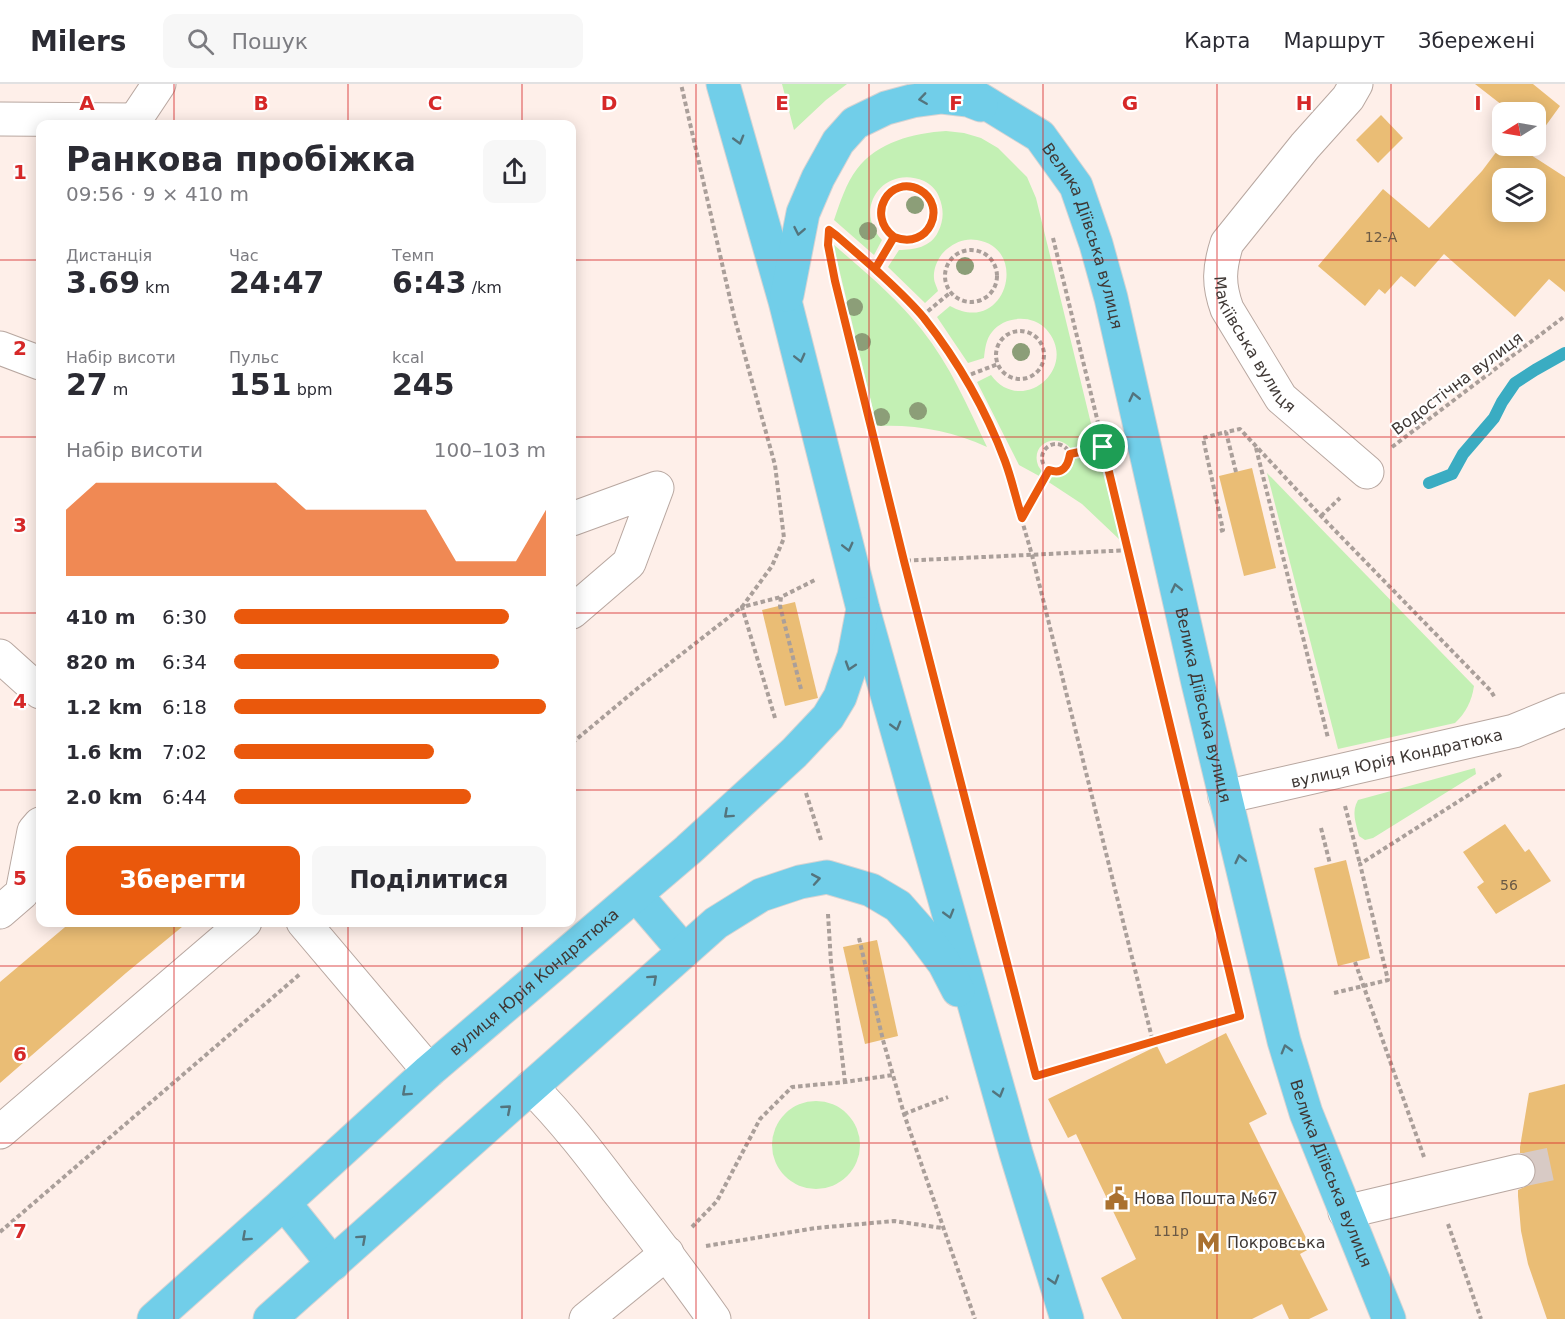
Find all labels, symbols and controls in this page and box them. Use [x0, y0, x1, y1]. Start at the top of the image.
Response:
search box [163, 14, 583, 68]
text: Milers [30, 25, 127, 58]
icon: search [184, 25, 217, 58]
text: Пошук [232, 29, 308, 54]
text: Карта [1184, 29, 1250, 53]
text: Маршрут [1283, 29, 1385, 53]
text: Збережені [1418, 29, 1535, 53]
text: A [79, 91, 95, 115]
text: B [253, 91, 269, 115]
text: C [428, 91, 442, 115]
text: D [601, 91, 617, 115]
text: E [775, 91, 789, 115]
text: F [949, 91, 963, 115]
text: G [1122, 91, 1138, 115]
text: H [1296, 91, 1312, 115]
text: I [1474, 91, 1482, 115]
one-way arrow [918, 93, 927, 105]
north arrow [1492, 102, 1546, 156]
map controls [1492, 102, 1546, 222]
one-way arrow [732, 135, 745, 145]
street label: Велика Діївська вулиця [1038, 139, 1127, 331]
text: Ранкова пробіжка [66, 140, 416, 179]
button: share [483, 140, 546, 203]
text: 1 [13, 160, 27, 184]
button: layers [1492, 168, 1546, 222]
text: 09:56 · 9 × 410 m [66, 182, 249, 206]
one-way arrow [794, 225, 807, 235]
house number: 12-А [1365, 229, 1398, 245]
text: Дистанція [66, 246, 152, 265]
text: Час [229, 246, 259, 265]
text: Темп [392, 246, 434, 265]
text: 3.69 [66, 265, 140, 300]
text: 24:47 [229, 265, 325, 300]
text: 6:43 [392, 265, 467, 300]
street label: Макіївська вулиця [1210, 275, 1299, 416]
text: km [140, 278, 170, 297]
text: /km [467, 278, 502, 297]
street label: Водостічна вулиця [1388, 328, 1527, 439]
text: 2 [13, 336, 27, 360]
text: Набір висоти [66, 348, 176, 367]
text: Пульс [229, 348, 279, 367]
text: kcal [392, 348, 424, 367]
one-way arrow [792, 353, 805, 363]
text: 27 [66, 367, 108, 402]
text: 151 [229, 367, 292, 402]
text: 245 [392, 367, 455, 402]
text: m [108, 380, 128, 399]
text: bpm [292, 380, 333, 399]
one-way arrow [1128, 393, 1141, 403]
pin [1077, 421, 1128, 472]
icon: arrive [1086, 430, 1119, 463]
text: Набір висоти [66, 438, 203, 462]
text: 100–103 m [434, 438, 546, 462]
text: 3 [13, 513, 27, 537]
one-way arrow [840, 542, 853, 552]
one-way arrow [1171, 583, 1184, 593]
text: 410 m [66, 605, 136, 629]
text: 6:30 [162, 605, 207, 629]
street label: Велика Діївська вулиця [1171, 606, 1235, 804]
text: 820 m [66, 650, 136, 674]
text: 6:34 [162, 650, 207, 674]
one-way arrow [845, 660, 858, 671]
text: 4 [13, 689, 27, 713]
text: 1.2 km [66, 695, 143, 719]
text: 6:18 [162, 695, 207, 719]
one-way arrow [889, 720, 901, 731]
street label: вулиця Юрія Кондратюка [1289, 725, 1504, 792]
text: 1.6 km [66, 740, 143, 764]
text: 7:02 [162, 740, 207, 764]
text: 2.0 km [66, 785, 143, 809]
text: 6:44 [162, 785, 207, 809]
one-way arrow [725, 807, 735, 818]
button: Зберегти [66, 846, 300, 915]
button: Поділитися [312, 846, 546, 915]
one-way arrow [1234, 855, 1247, 865]
text: 5 [13, 866, 27, 890]
one-way arrow [811, 873, 821, 886]
house number: 56 [1500, 877, 1518, 893]
street label: вулиця Юрія Кондратюка [445, 904, 623, 1060]
one-way arrow [942, 908, 954, 919]
one-way arrow [646, 975, 657, 986]
text: 6 [13, 1042, 27, 1066]
one-way arrow [1281, 1044, 1293, 1055]
street label: Велика Діївська вулиця [1286, 1077, 1376, 1270]
one-way arrow [402, 1085, 413, 1096]
one-way arrow [992, 1087, 1004, 1098]
one-way arrow [500, 1105, 511, 1116]
public building icon: Нова Пошта №67 [1103, 1185, 1129, 1211]
place label: Нова Пошта №67 [1134, 1189, 1278, 1208]
text: 7 [13, 1219, 27, 1243]
house number: 111р [1153, 1223, 1189, 1239]
metro station icon: Покровська [1196, 1229, 1222, 1255]
one-way arrow [242, 1230, 253, 1241]
place label: Покровська [1227, 1233, 1326, 1252]
one-way arrow [355, 1235, 365, 1246]
one-way arrow [1047, 1274, 1059, 1285]

